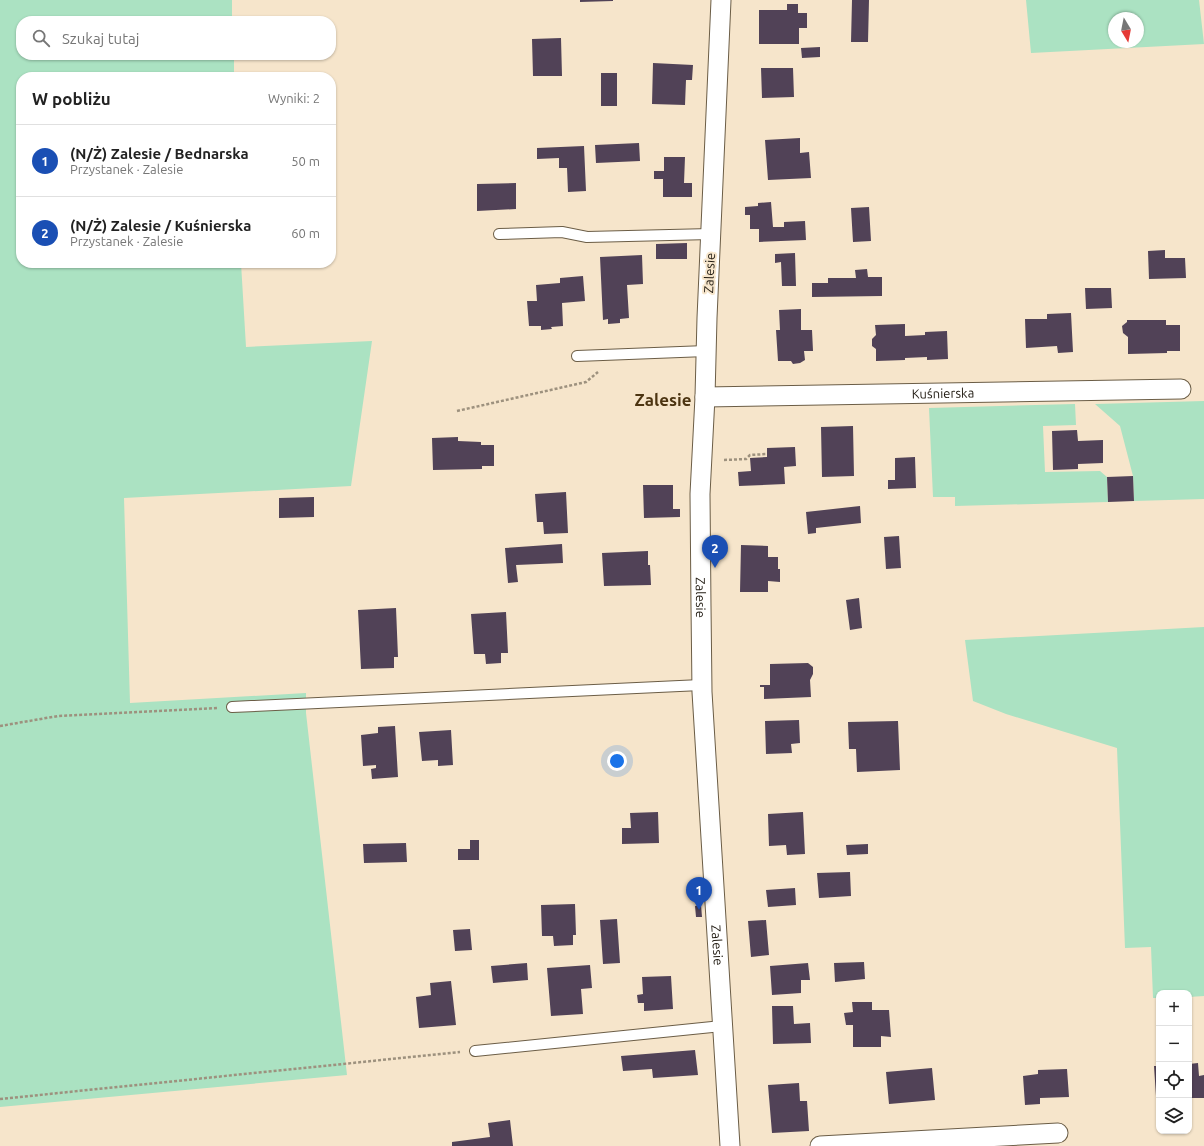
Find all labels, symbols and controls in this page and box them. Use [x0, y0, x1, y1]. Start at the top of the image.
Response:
north arrow [1108, 12, 1144, 48]
search box [16, 16, 336, 60]
icon: search [30, 27, 52, 49]
text: Szukaj tutaj [62, 30, 139, 47]
text: W pobliżu [32, 89, 111, 108]
text: Wyniki: 2 [268, 91, 320, 105]
text: (N/Ż) Zalesie / Bednarska [70, 145, 249, 162]
text: 1 [41, 154, 49, 168]
text: 50 m [291, 154, 320, 168]
text: Przystanek · Zalesie [70, 162, 183, 176]
text: (N/Ż) Zalesie / Kuśnierska [70, 217, 251, 234]
text: 2 [41, 226, 49, 240]
text: 60 m [291, 226, 320, 240]
text: Przystanek · Zalesie [70, 234, 183, 248]
street label: Zalesie [701, 252, 717, 294]
street label: Kuśnierska [912, 385, 974, 401]
district label: Zalesie [634, 390, 692, 409]
pin: 2 [702, 535, 728, 568]
street label: Zalesie [694, 577, 708, 618]
your location [607, 751, 627, 771]
pin: 1 [686, 877, 712, 910]
street label: Zalesie [709, 924, 726, 966]
map controls [1156, 990, 1192, 1134]
button: + [1156, 990, 1192, 1026]
button: − [1156, 1026, 1192, 1062]
button: locate [1156, 1062, 1192, 1098]
button: layers [1156, 1098, 1192, 1134]

